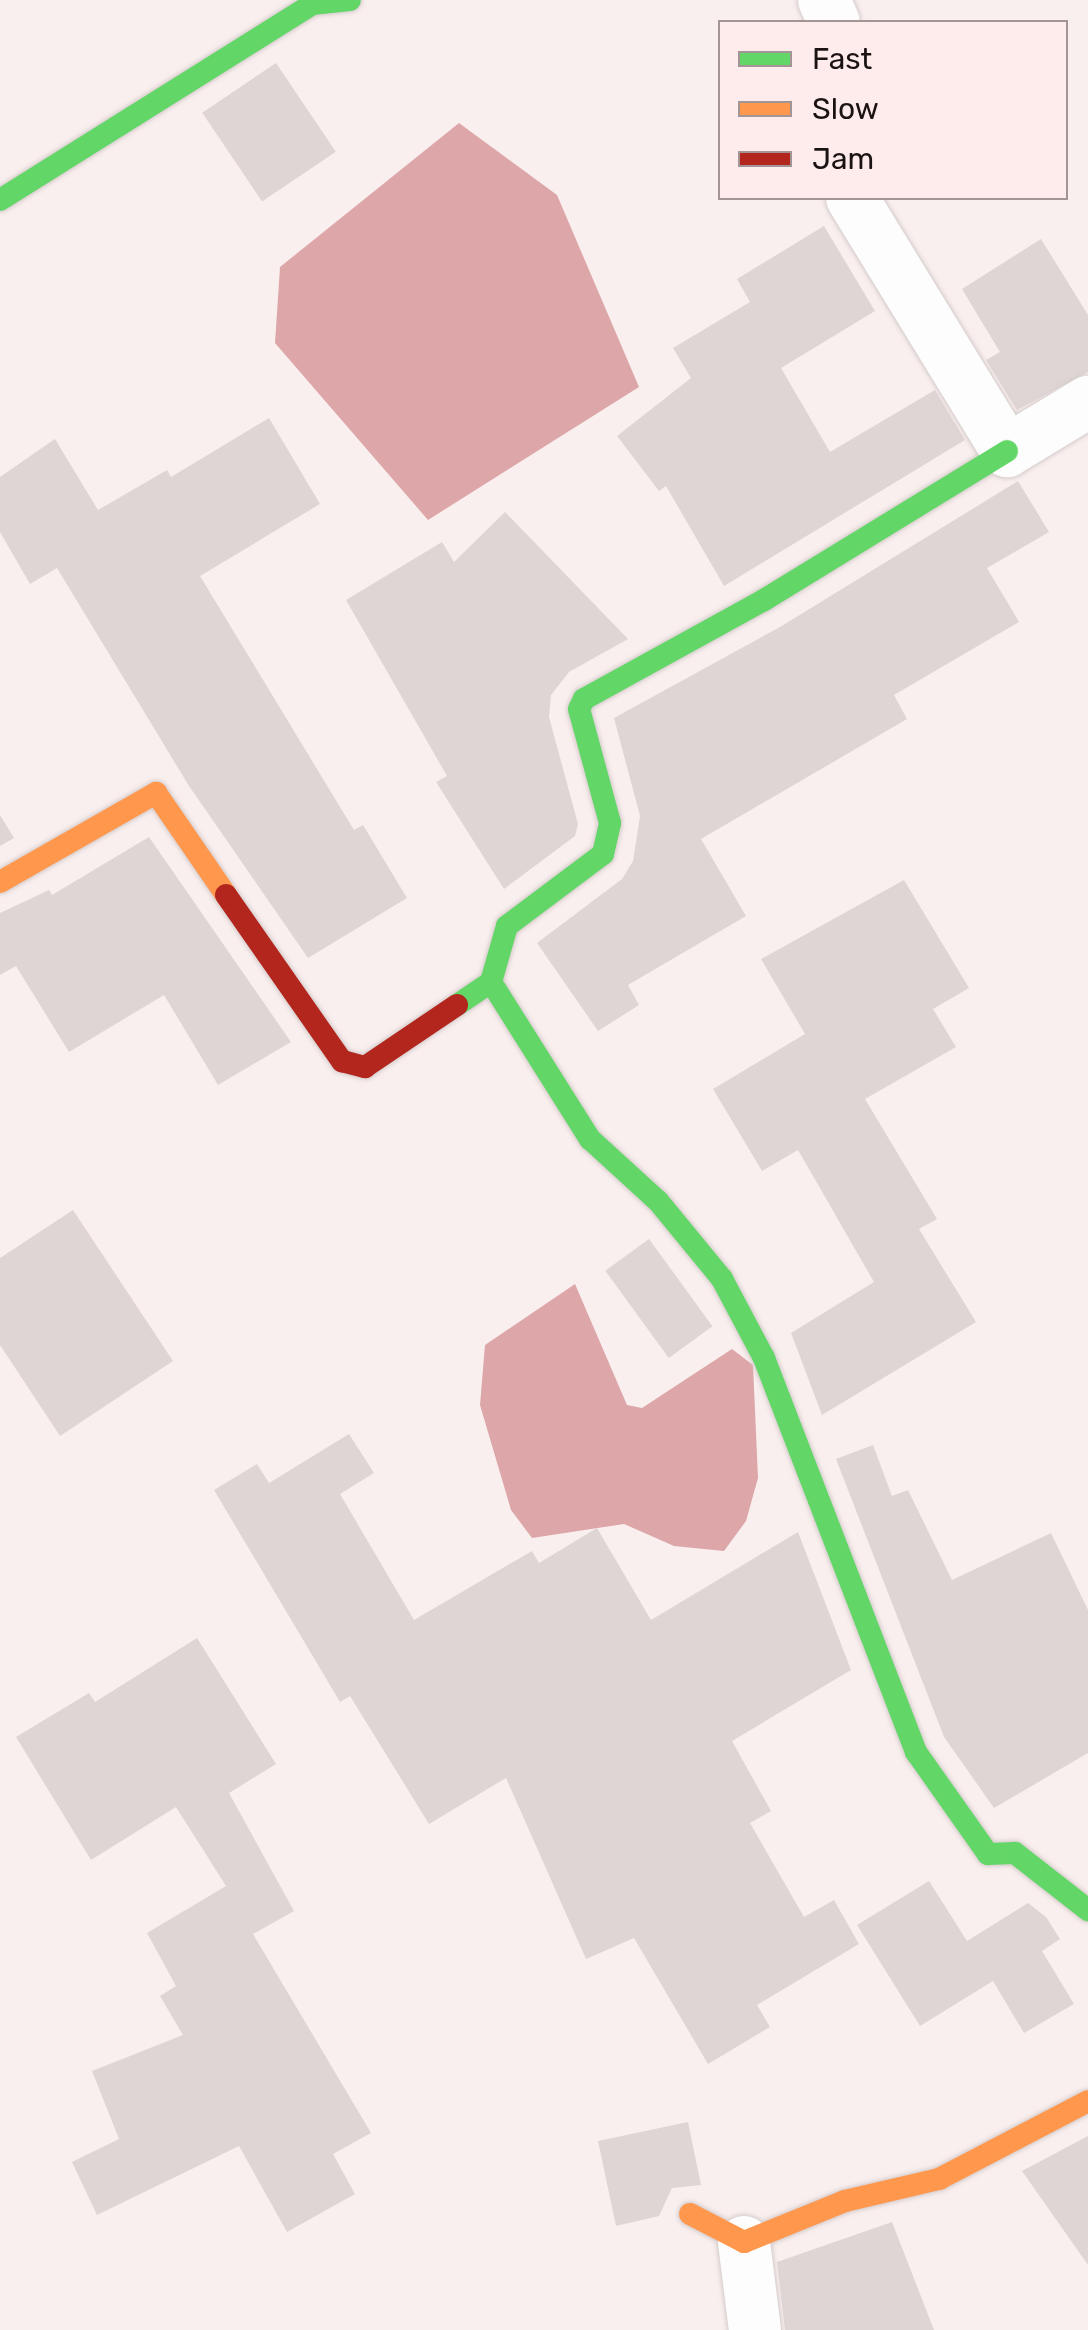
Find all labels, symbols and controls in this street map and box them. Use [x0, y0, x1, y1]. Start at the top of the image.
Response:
legend [718, 20, 1068, 200]
text: Fast [812, 41, 872, 77]
text: Slow [812, 91, 879, 127]
text: Jam [812, 141, 874, 177]

